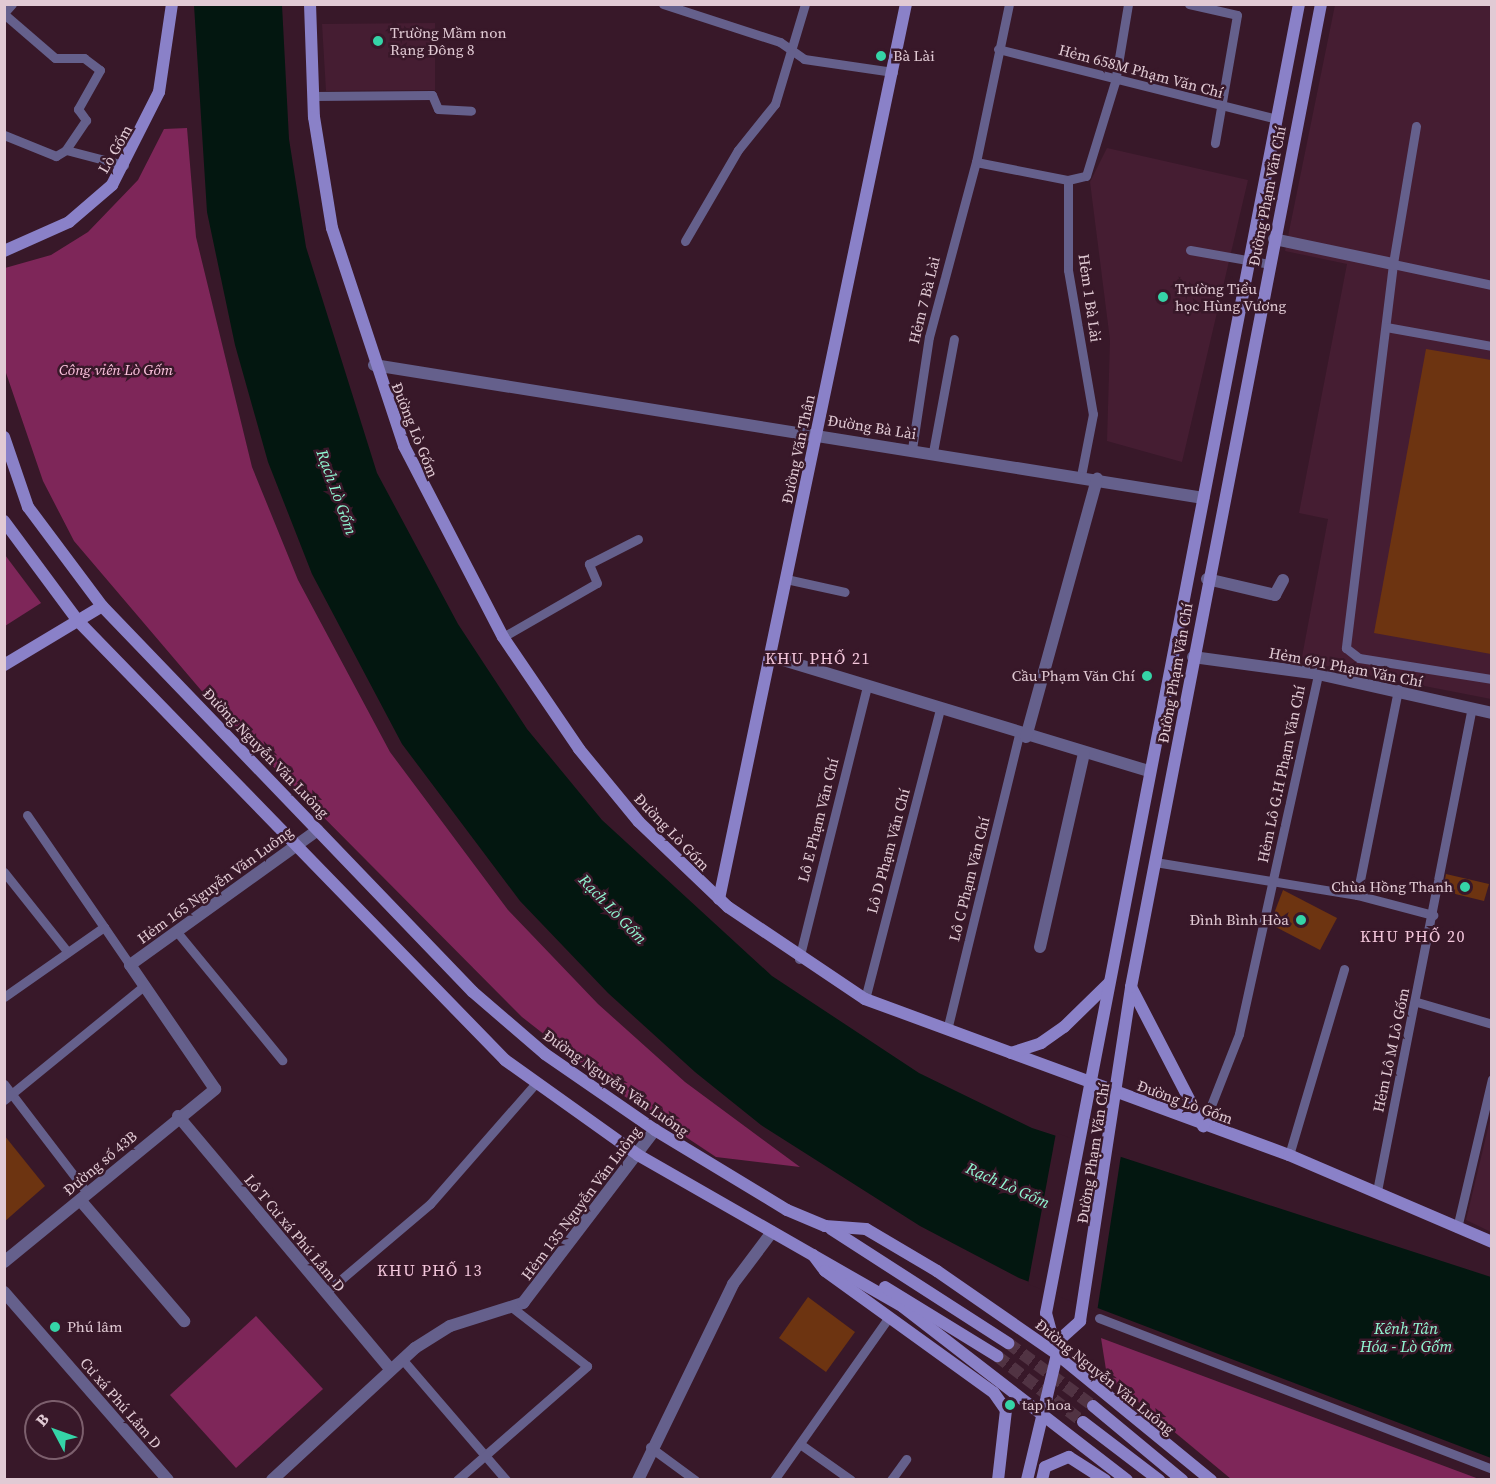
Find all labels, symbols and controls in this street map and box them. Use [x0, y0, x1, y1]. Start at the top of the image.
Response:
place label: Trường Mầm non Rạng Đông 8 [390, 23, 507, 58]
marker: Trường Mầm non Rạng Đông 8 [371, 34, 385, 48]
street label: Hẻm 658M Phạm Văn Chí [1057, 40, 1225, 102]
place label: Bà Lài [893, 47, 935, 65]
marker: Bà Lài [874, 49, 888, 63]
street label: Lò Gốm [94, 122, 136, 176]
street label: Đường Phạm Văn Chí [1245, 124, 1289, 268]
street label: Hẻm 1 Bà Lài [1075, 253, 1105, 343]
street label: Hẻm 7 Bà Lài [905, 255, 943, 345]
place label: Trường Tiểu học Hùng Vương [1175, 279, 1287, 314]
marker: Trường Tiểu học Hùng Vương [1156, 290, 1170, 304]
park label: Công viên Lò Gốm [59, 361, 173, 379]
street label: Đường Lò Gốm [388, 380, 442, 480]
street label: Đường Văn Thân [778, 392, 818, 506]
street label: Đường Bà Lài [826, 411, 918, 443]
water label: Rạch Lò Gốm [313, 447, 361, 537]
street label: Đường Phạm Văn Chí [1154, 601, 1196, 745]
street label: Hẻm 691 Phạm Văn Chí [1267, 643, 1425, 691]
district label: KHU PHỐ 21 [765, 648, 871, 668]
place label: Cầu Phạm Văn Chí [1011, 667, 1135, 685]
marker: Cầu Phạm Văn Chí [1140, 669, 1154, 683]
street label: Đường Nguyễn Văn Luông [199, 684, 333, 822]
street label: Hẻm Lô G.H Phạm Văn Chí [1253, 684, 1309, 864]
street label: Lô E Phạm Văn Chí [794, 756, 842, 884]
street label: Lô D Phạm Văn Chí [863, 786, 913, 916]
street label: Đường Lò Gốm [631, 790, 713, 874]
street label: Lô C Phạm Văn Chí [945, 815, 993, 943]
street label: Hẻm 165 Nguyễn Văn Luông [134, 822, 296, 948]
water label: Rạch Lò Gốm [575, 870, 651, 948]
place label: Chùa Hồng Thanh [1331, 878, 1453, 896]
marker: Chùa Hồng Thanh [1458, 880, 1472, 894]
place label: Đình Bình Hòa [1189, 911, 1289, 929]
marker: Đình Bình Hòa [1294, 913, 1308, 927]
district label: KHU PHỐ 20 [1360, 926, 1466, 946]
street label: Hẻm Lô M Lò Gốm [1369, 986, 1413, 1114]
street label: Đường Nguyễn Văn Luông [540, 1026, 692, 1140]
street label: Đường Lò Gốm [1135, 1076, 1235, 1128]
street label: Đường Phạm Văn Chí [1073, 1081, 1113, 1225]
street label: Hẻm 135 Nguyễn Văn Luông [517, 1122, 645, 1284]
street label: Đường số 43B [59, 1127, 141, 1199]
water label: Rạch Lò Gốm [963, 1158, 1053, 1212]
street label: Lô T Cư xá Phú Lâm D [241, 1171, 349, 1295]
district label: KHU PHỐ 13 [377, 1260, 483, 1280]
street label: Đường Nguyễn Văn Luông [1032, 1315, 1178, 1439]
place label: Phú lâm [67, 1318, 122, 1336]
water label: Kênh Tân Hóa - Lò Gốm [1360, 1318, 1452, 1356]
marker: Phú lâm [48, 1320, 62, 1334]
street label: Cư xá Phú Lâm D [77, 1354, 165, 1452]
place label: tap hoa [1022, 1396, 1071, 1414]
marker: tap hoa [1003, 1398, 1017, 1412]
north arrow [24, 1400, 84, 1460]
text: B [30, 1408, 54, 1431]

